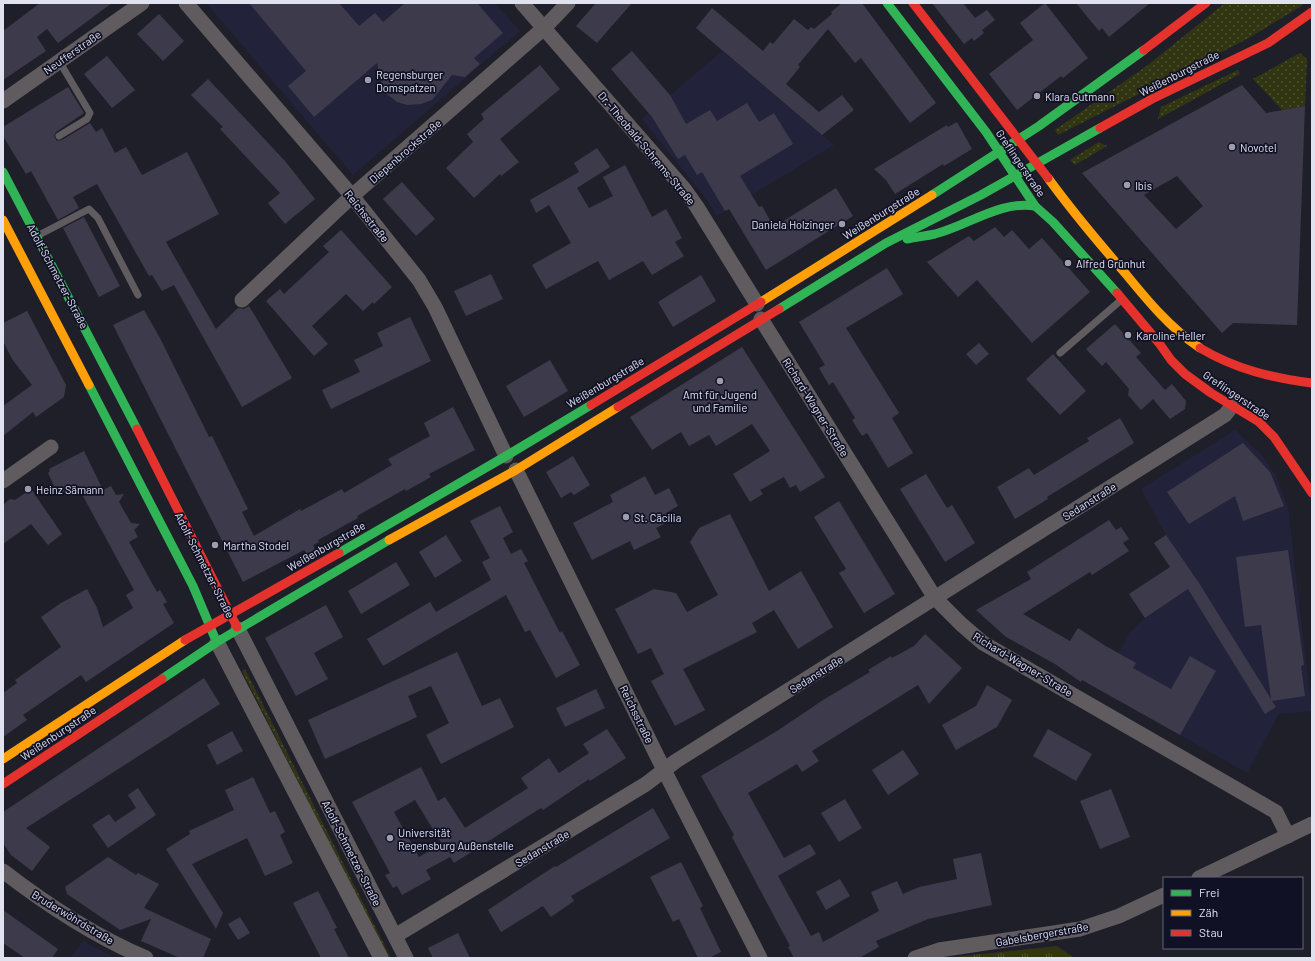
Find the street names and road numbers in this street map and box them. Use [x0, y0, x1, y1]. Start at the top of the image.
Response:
street label: Neufferstraße [41, 27, 103, 77]
street label: Weißenburgstraße [1137, 47, 1221, 99]
street label: Dr.-Theobald-Schrems-Straße [596, 89, 698, 207]
street label: Diepenbrockstraße [366, 116, 444, 186]
street label: Greflingerstraße [994, 127, 1048, 199]
street label: Weißenburgstraße [840, 184, 922, 242]
street label: Reichsstraße [342, 187, 392, 245]
street label: Adolf-Schmetzer-Straße [25, 221, 91, 331]
street label: Weißenburgstraße [564, 354, 646, 410]
street label: Richard-Wagner-Straße [780, 355, 852, 459]
street label: Greflingerstraße [1201, 368, 1273, 422]
street label: Sedanstraße [1060, 479, 1118, 523]
street label: Adolf-Schmetzer-Straße [173, 510, 237, 620]
street label: Weißenburgstraße [285, 518, 368, 574]
street label: Richard-Wagner-Straße [971, 629, 1075, 699]
street label: Sedanstraße [787, 652, 845, 696]
street label: Reichsstraße [617, 683, 657, 745]
street label: Weißenburgstraße [18, 703, 98, 763]
street label: Adolf-Schmetzer-Straße [320, 798, 384, 908]
street label: Sedanstraße [513, 827, 571, 869]
street label: Bruderwöhrdstraße [30, 887, 116, 947]
street label: Gabelsbergerstraße [995, 919, 1090, 949]

